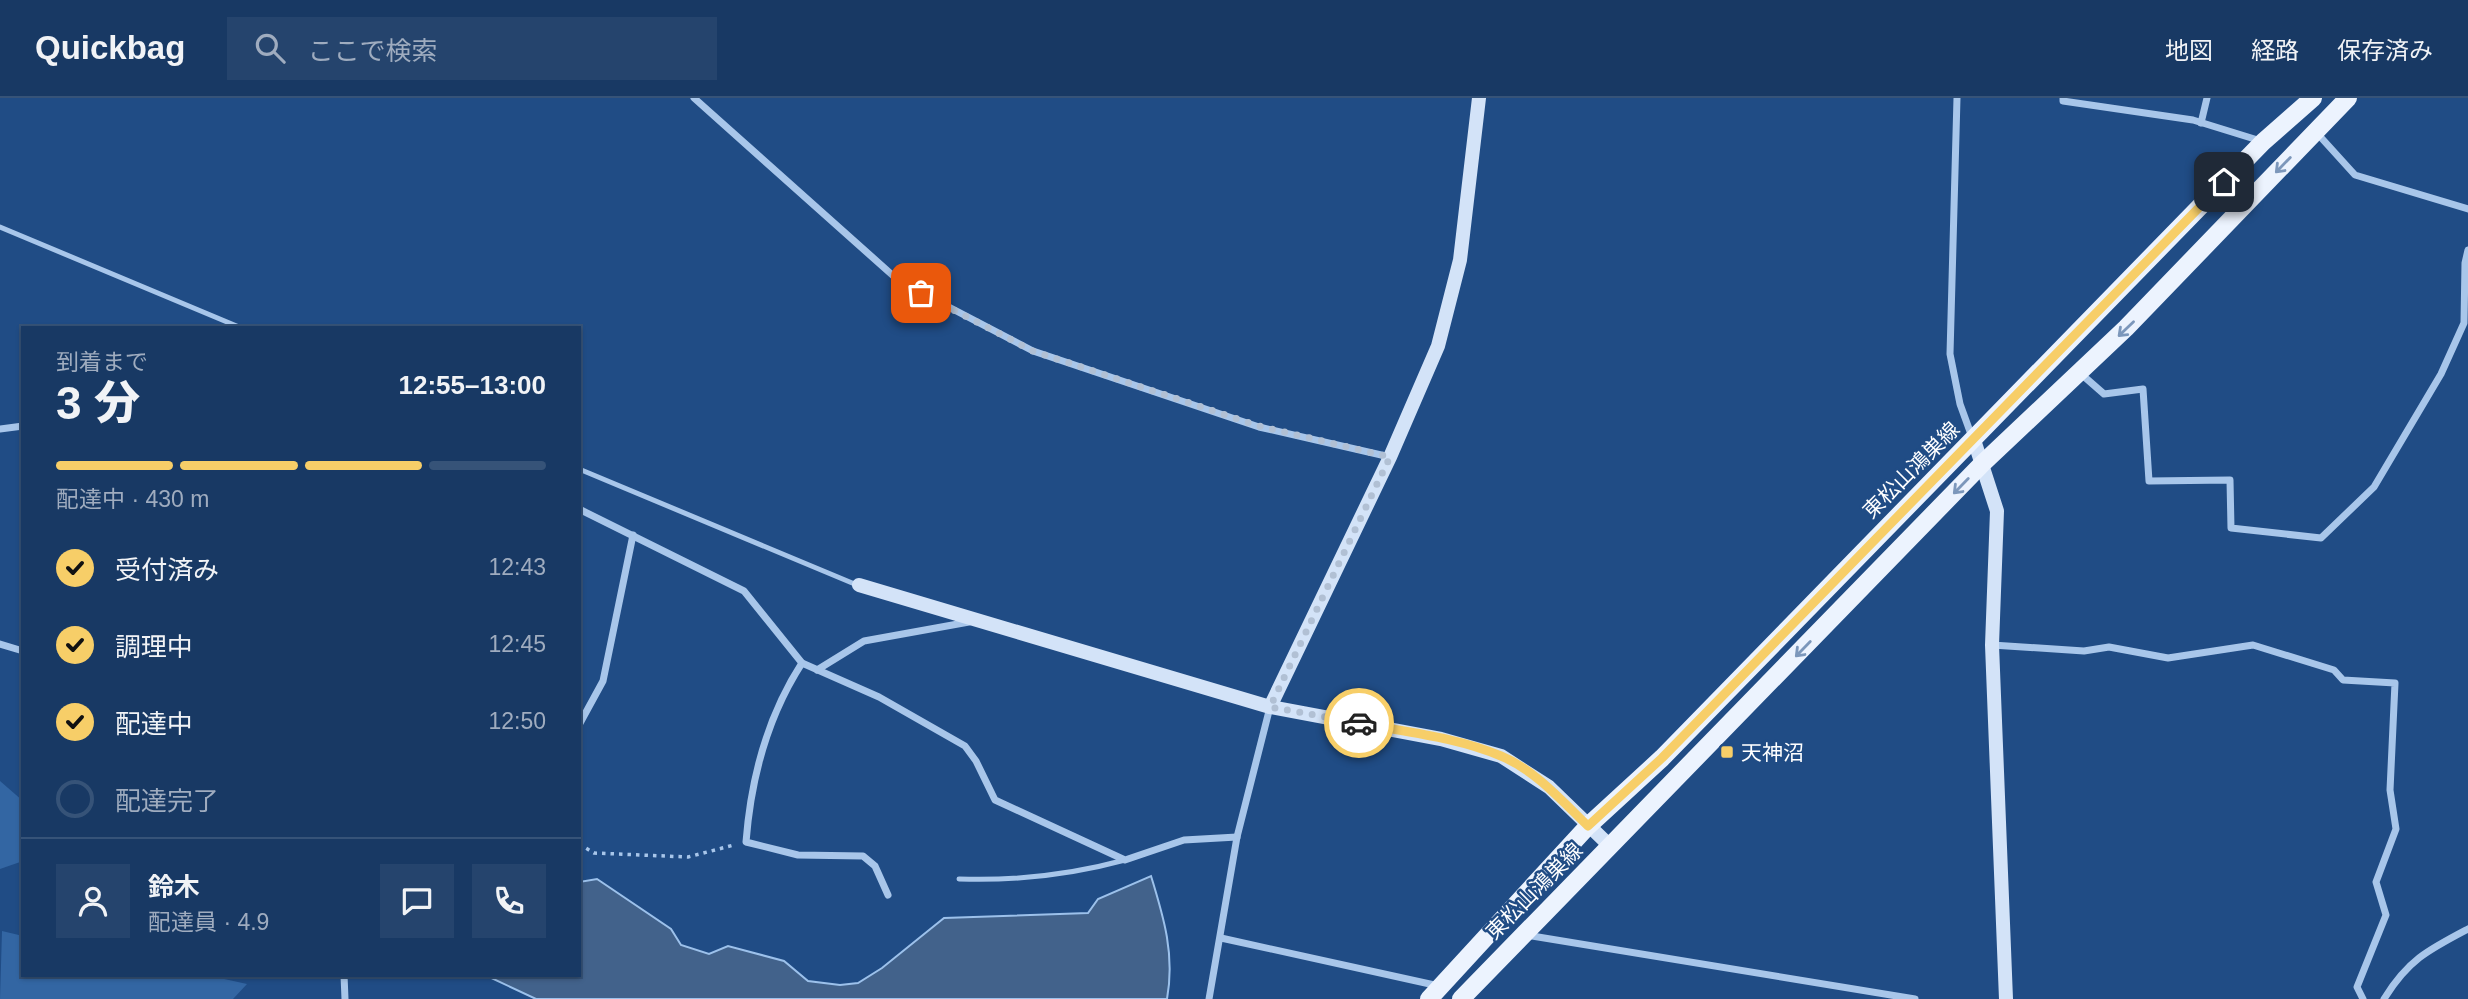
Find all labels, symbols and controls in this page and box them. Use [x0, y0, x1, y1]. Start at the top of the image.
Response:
search box [227, 17, 717, 80]
text: Quickbag [35, 29, 185, 66]
icon: search [251, 29, 289, 67]
text: ここで検索 [307, 36, 437, 66]
text: 地図 [2165, 37, 2213, 64]
text: 経路 [2251, 37, 2299, 64]
text: 保存済み [2337, 37, 2433, 64]
pin [2194, 152, 2254, 212]
one-way arrow [2275, 156, 2292, 173]
icon: home [2205, 163, 2243, 201]
pin [891, 263, 951, 323]
icon: bag [902, 274, 940, 312]
one-way arrow [2117, 320, 2134, 337]
text: 到着まで [56, 349, 148, 375]
text: 12:55–13:00 [399, 370, 546, 400]
text: 3 分 [56, 377, 140, 429]
street label: 東松山鴻巣線 [1858, 417, 1964, 523]
one-way arrow [1953, 477, 1970, 494]
text: 配達中 · 430 m [56, 486, 209, 512]
icon: check [56, 549, 94, 587]
text: 12:43 [488, 554, 546, 580]
text: 受付済み [115, 555, 219, 585]
icon: check [56, 626, 94, 664]
text: 12:45 [488, 631, 546, 657]
text: 調理中 [115, 632, 193, 662]
one-way arrow [1794, 641, 1811, 658]
courier [1324, 688, 1394, 758]
icon: check [56, 703, 94, 741]
icon: car [1340, 704, 1378, 742]
text: 12:50 [488, 708, 546, 734]
text: 配達中 [115, 709, 193, 739]
place label: 天神沼 [1741, 741, 1804, 764]
marker: 天神沼 [1719, 744, 1735, 760]
text: 配達完了 [115, 786, 219, 816]
street label: 東松山鴻巣線 [1481, 838, 1587, 944]
button: person [56, 864, 130, 938]
button: chat [380, 864, 454, 938]
button: phone [472, 864, 546, 938]
text: 鈴木 [148, 872, 200, 902]
text: 配達員 · 4.9 [148, 909, 269, 935]

